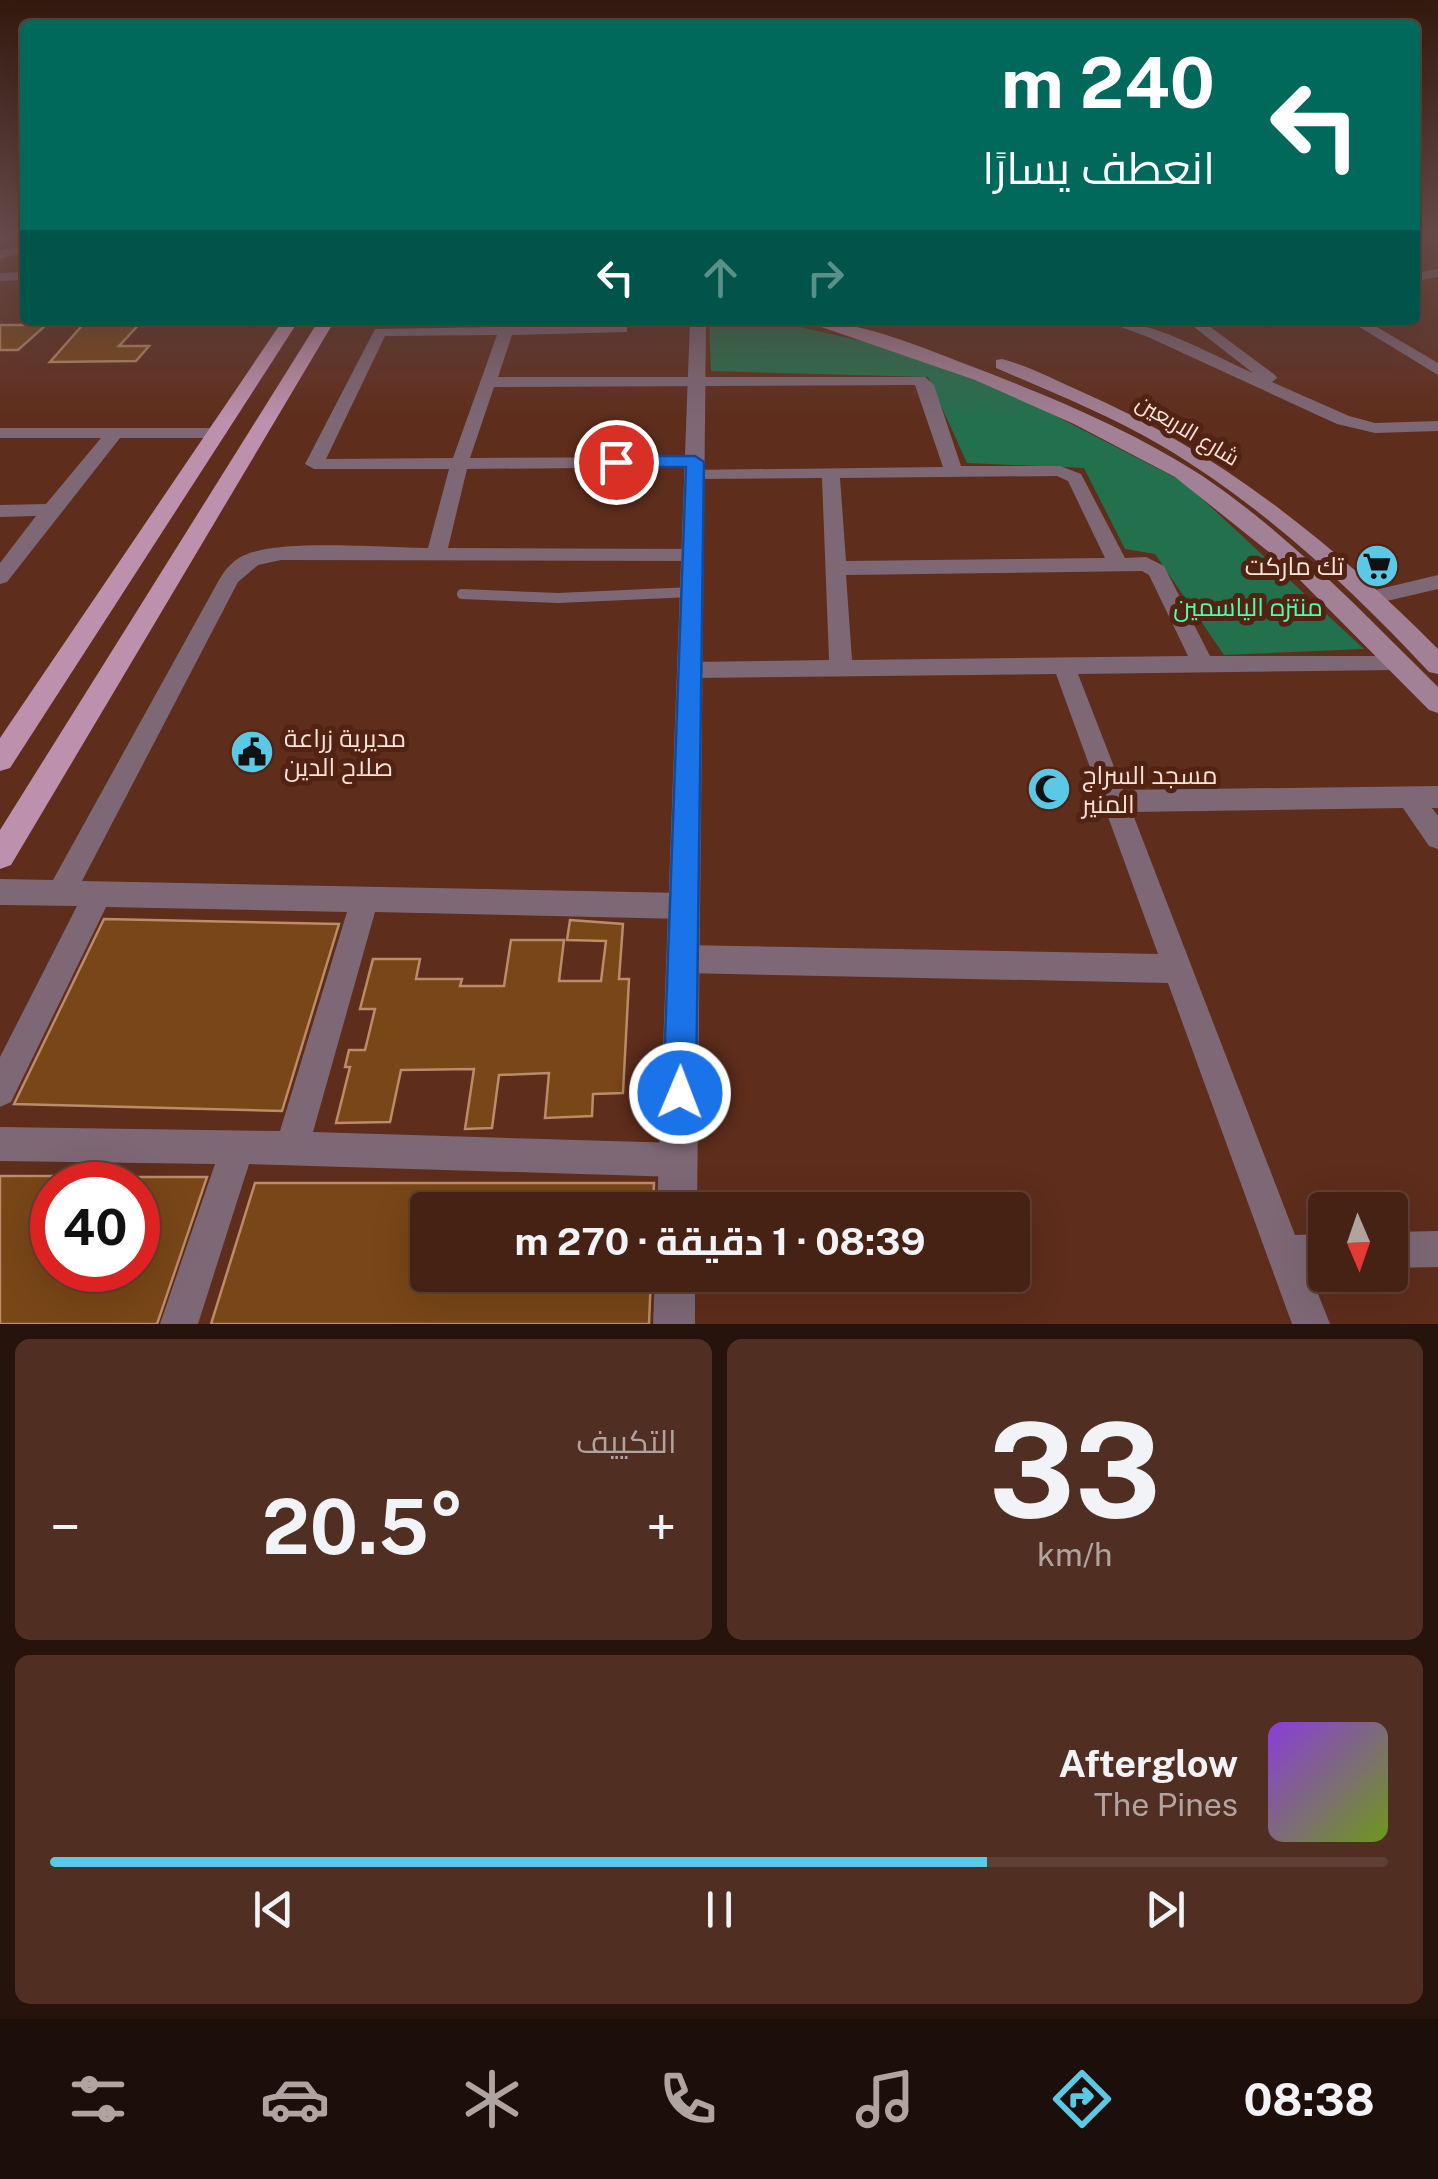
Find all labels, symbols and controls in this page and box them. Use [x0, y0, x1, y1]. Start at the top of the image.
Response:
text: 240 m [1001, 41, 1215, 124]
icon: left [1250, 60, 1380, 190]
text: انعطف يسارًا [982, 141, 1215, 194]
icon: left [588, 250, 643, 305]
icon: ahead [693, 250, 748, 305]
icon: right [798, 250, 853, 305]
street label: شارع الاربعين [1131, 389, 1244, 473]
pin [574, 420, 659, 505]
icon: arrive [589, 435, 644, 490]
supermarket icon: تك ماركت [1354, 543, 1400, 589]
place label: تك ماركت [1245, 551, 1344, 581]
park label: منتزه الياسمين [1173, 592, 1323, 622]
place label: مديرية زراعة صلاح الدين [284, 723, 406, 784]
public building icon: مديرية زراعة صلاح الدين [229, 729, 275, 775]
place label: مسجد السراج المنير [1080, 760, 1217, 819]
mosque icon: مسجد السراج المنير [1026, 766, 1072, 812]
position arrow [628, 1041, 732, 1145]
speed limit sign: 40 [30, 1162, 160, 1292]
north arrow [1308, 1192, 1408, 1292]
map controls [1308, 1192, 1408, 1292]
text: 08:39 · 1 دقيقة · 270 m [515, 1219, 925, 1264]
text: 33 [989, 1395, 1161, 1547]
text: التكييف [576, 1423, 677, 1460]
text: 20.5° [262, 1483, 464, 1571]
text: − [50, 1495, 81, 1559]
text: + [646, 1495, 676, 1559]
text: km/h [1037, 1536, 1112, 1573]
text: Afterglow [1058, 1741, 1238, 1786]
text: The Pines [1094, 1786, 1238, 1823]
icon: previous [246, 1882, 301, 1937]
icon: pause [692, 1882, 747, 1937]
icon: next [1138, 1882, 1193, 1937]
icon: filters [63, 2064, 133, 2134]
icon: car [260, 2064, 330, 2134]
icon: climate [457, 2064, 527, 2134]
icon: phone [653, 2064, 723, 2134]
icon: music [850, 2064, 920, 2134]
icon: directions [1047, 2064, 1117, 2134]
text: 08:38 [1243, 2073, 1375, 2126]

